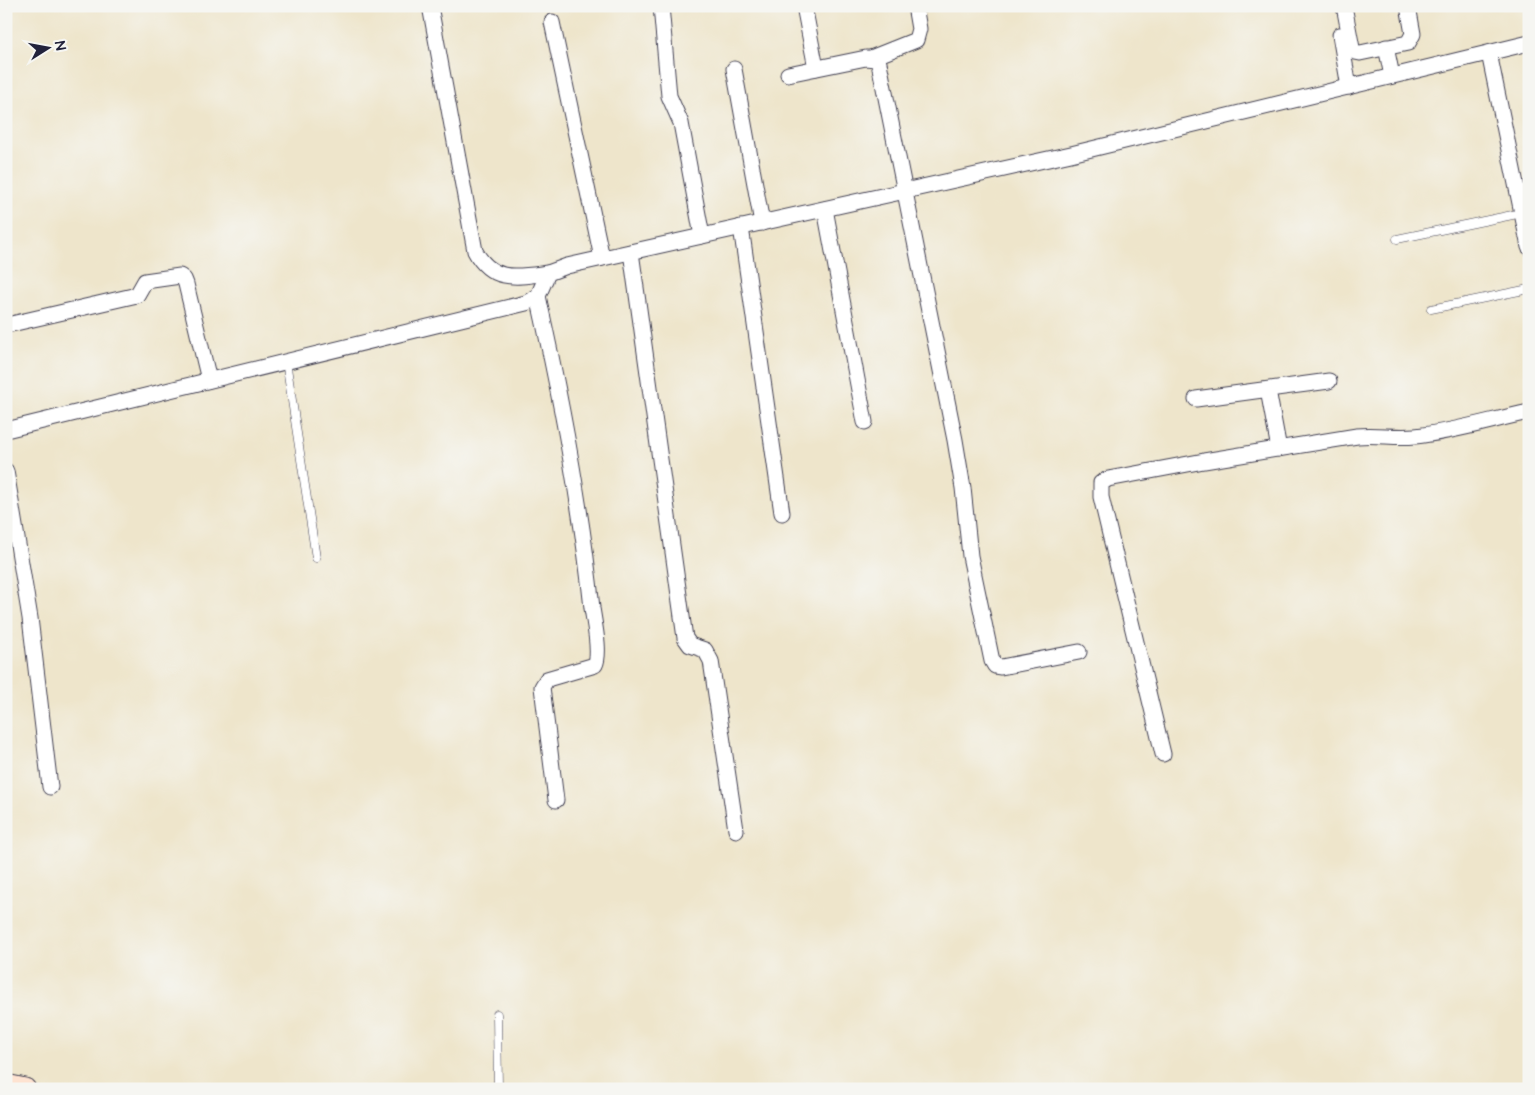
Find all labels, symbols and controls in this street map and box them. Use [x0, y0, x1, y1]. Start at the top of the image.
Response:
north arrow [22, 22, 72, 72]
text: N [49, 39, 70, 52]

